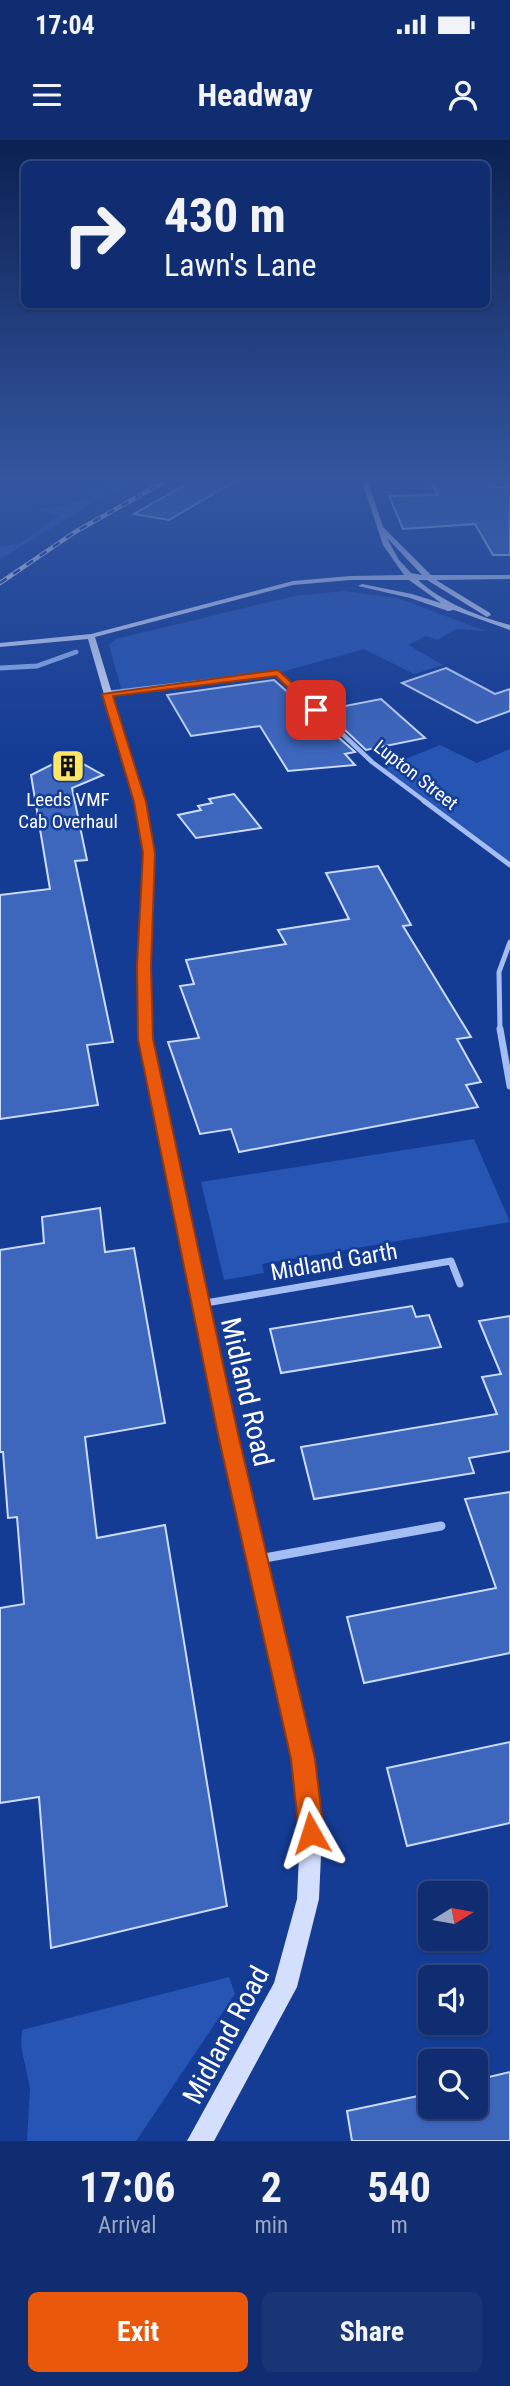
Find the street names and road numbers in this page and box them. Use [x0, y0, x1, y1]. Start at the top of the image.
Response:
street label: Lupton Street [369, 735, 463, 815]
street label: Midland Garth [268, 1238, 400, 1286]
street label: Midland Road [214, 1315, 280, 1469]
street label: Midland Road [176, 1960, 276, 2110]

